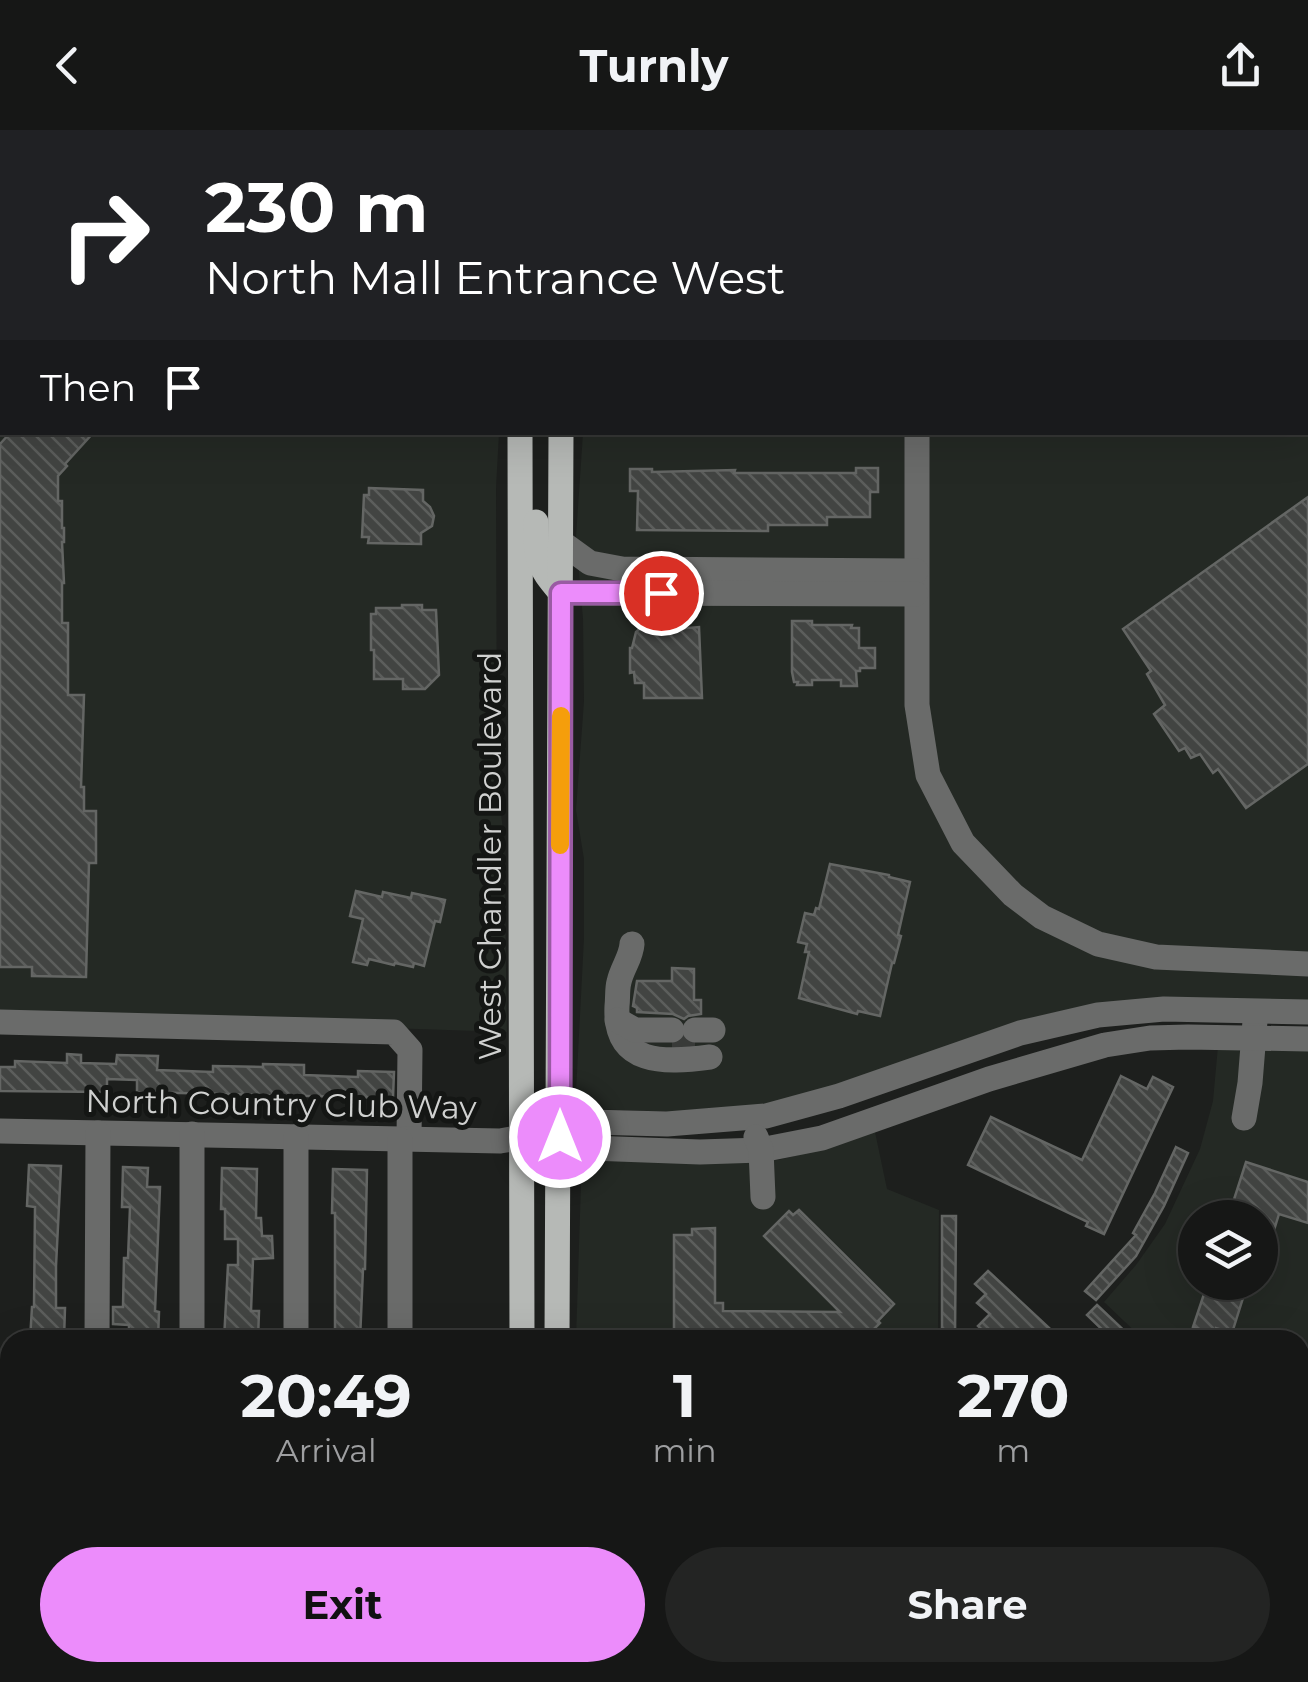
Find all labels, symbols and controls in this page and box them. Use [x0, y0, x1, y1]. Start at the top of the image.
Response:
icon: back [40, 38, 95, 93]
text: Turnly [580, 38, 728, 93]
icon: share [1213, 38, 1268, 93]
text: 230 m [205, 164, 429, 250]
icon: right [40, 170, 170, 300]
text: North Mall Entrance West [205, 250, 785, 305]
icon: arrive [156, 360, 211, 415]
text: Then [40, 364, 136, 411]
pin [619, 551, 704, 636]
icon: arrive [634, 566, 689, 621]
street label: West Chandler Boulevard [470, 652, 509, 1060]
street label: North Country Club Way [85, 1081, 478, 1127]
position arrow [508, 1085, 612, 1189]
map controls [1178, 1200, 1278, 1300]
button: layers [1178, 1200, 1278, 1300]
text: 20:49 [241, 1359, 412, 1432]
text: 1 [673, 1359, 696, 1432]
text: 270 [957, 1359, 1069, 1432]
text: Arrival [276, 1431, 377, 1470]
text: min [652, 1431, 717, 1470]
text: m [996, 1431, 1030, 1470]
button: Exit [40, 1547, 645, 1662]
button: Share [665, 1547, 1270, 1662]

